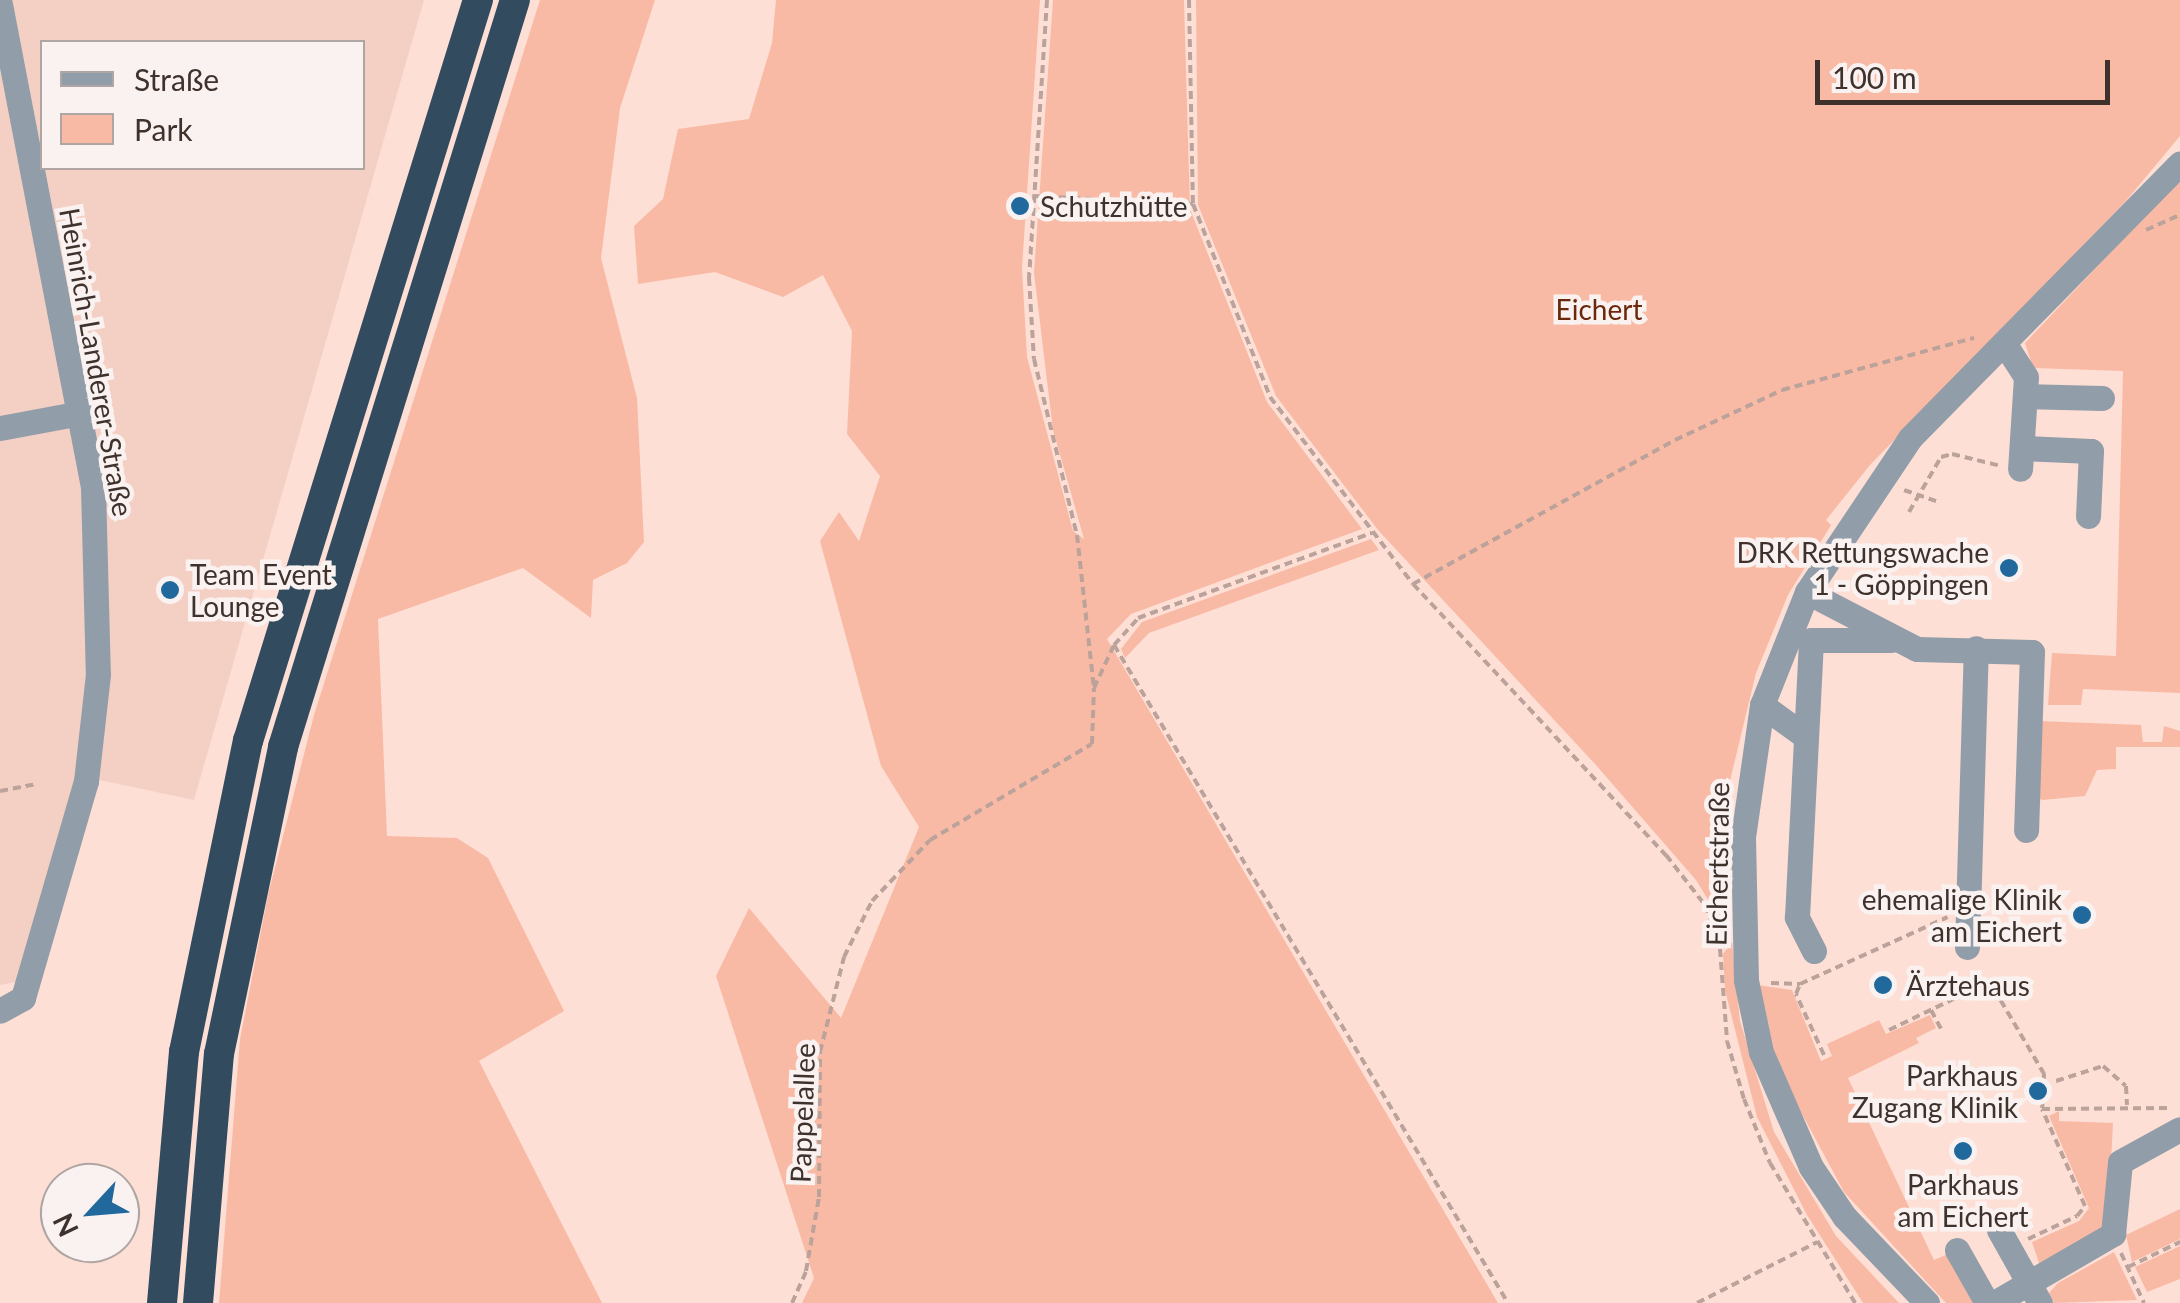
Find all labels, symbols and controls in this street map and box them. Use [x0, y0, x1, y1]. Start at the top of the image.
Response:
legend [40, 40, 365, 170]
scale bar [1820, 40, 2115, 102]
text: 100 m [1832, 59, 1917, 95]
text: Straße [134, 61, 219, 97]
text: Park [134, 111, 193, 147]
place label: Schutzhütte [1040, 189, 1187, 223]
marker: Schutzhütte [1009, 195, 1031, 217]
street label: Heinrich-Landerer-Straße [53, 205, 141, 519]
park label: Eichert [1556, 292, 1642, 326]
place label: DRK Rettungswache 1 - Göppingen [1737, 535, 1989, 601]
place label: Team Event Lounge [190, 557, 332, 623]
marker: DRK Rettungswache 1 - Göppingen [1998, 557, 2020, 579]
marker: Team Event Lounge [159, 579, 181, 601]
street label: Eichertstraße [1699, 782, 1735, 946]
place label: ehemalige Klinik am Eichert [1862, 882, 2062, 948]
marker: ehemalige Klinik am Eichert [2071, 904, 2093, 926]
place label: Ärztehaus [1906, 968, 2030, 1002]
marker: Ärztehaus [1870, 972, 1896, 998]
street label: Pappelallee [783, 1043, 821, 1183]
place label: Parkhaus Zugang Klinik [1852, 1058, 2018, 1124]
marker: Parkhaus Zugang Klinik [2027, 1080, 2049, 1102]
marker: Parkhaus am Eichert [1952, 1140, 1974, 1162]
north arrow [40, 1163, 140, 1263]
place label: Parkhaus am Eichert [1898, 1167, 2028, 1233]
text: N [45, 1208, 85, 1242]

